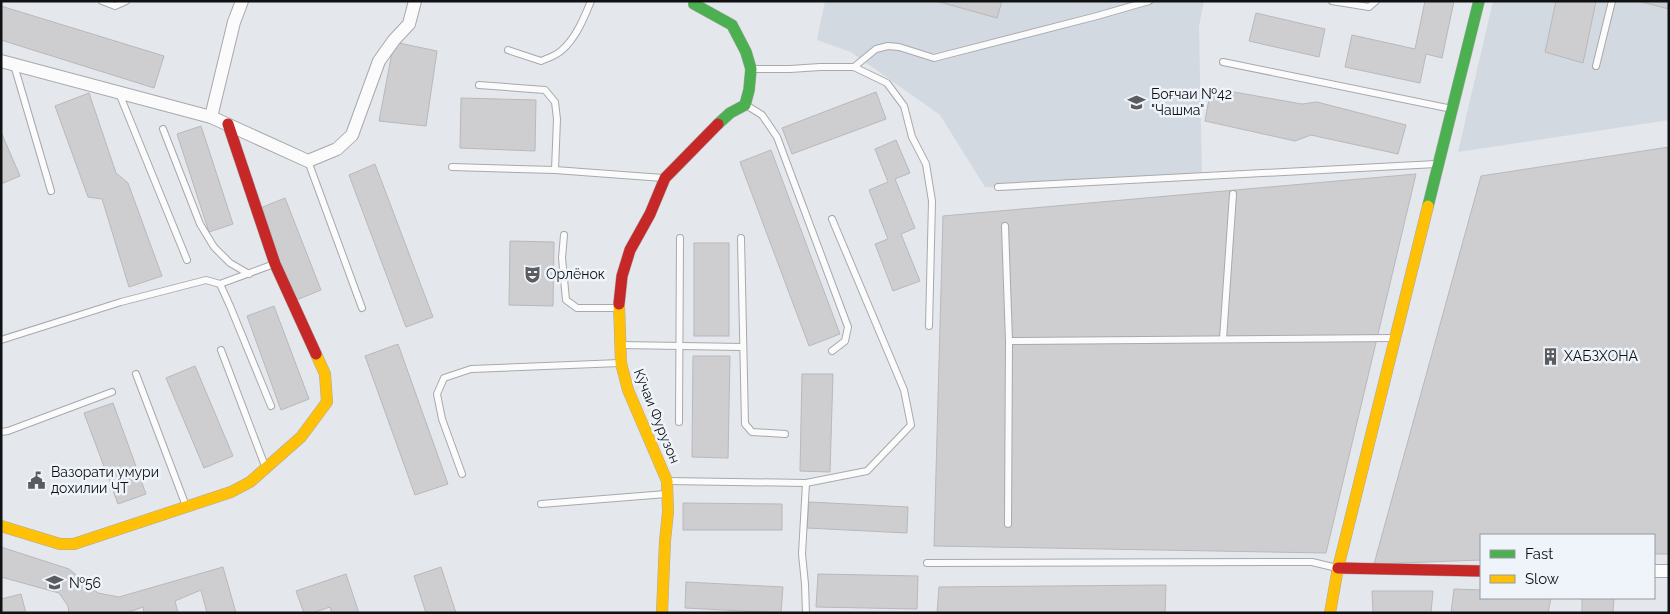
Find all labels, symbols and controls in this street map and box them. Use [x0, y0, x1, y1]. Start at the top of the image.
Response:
place label: Боғчаи №42 "Чашма" [1151, 86, 1232, 118]
school or university icon: Боғчаи №42 "Чашма" [1127, 92, 1147, 112]
theatre icon: Орлёнок [522, 264, 542, 284]
place label: Орлёнок [546, 266, 605, 282]
building icon: ХАБЗХОНА [1540, 346, 1560, 366]
place label: ХАБЗХОНА [1564, 348, 1639, 364]
street label: Кӯчаи Фурузон [631, 366, 683, 466]
place label: Вазорати умури дохилии ЧТ [51, 464, 159, 496]
public building icon: Вазорати умури дохилии ЧТ [27, 470, 47, 490]
legend [1480, 534, 1655, 599]
text: Fast [1525, 545, 1553, 563]
text: Slow [1525, 570, 1559, 588]
school or university icon: №56 [45, 573, 65, 593]
place label: №56 [69, 575, 101, 591]

